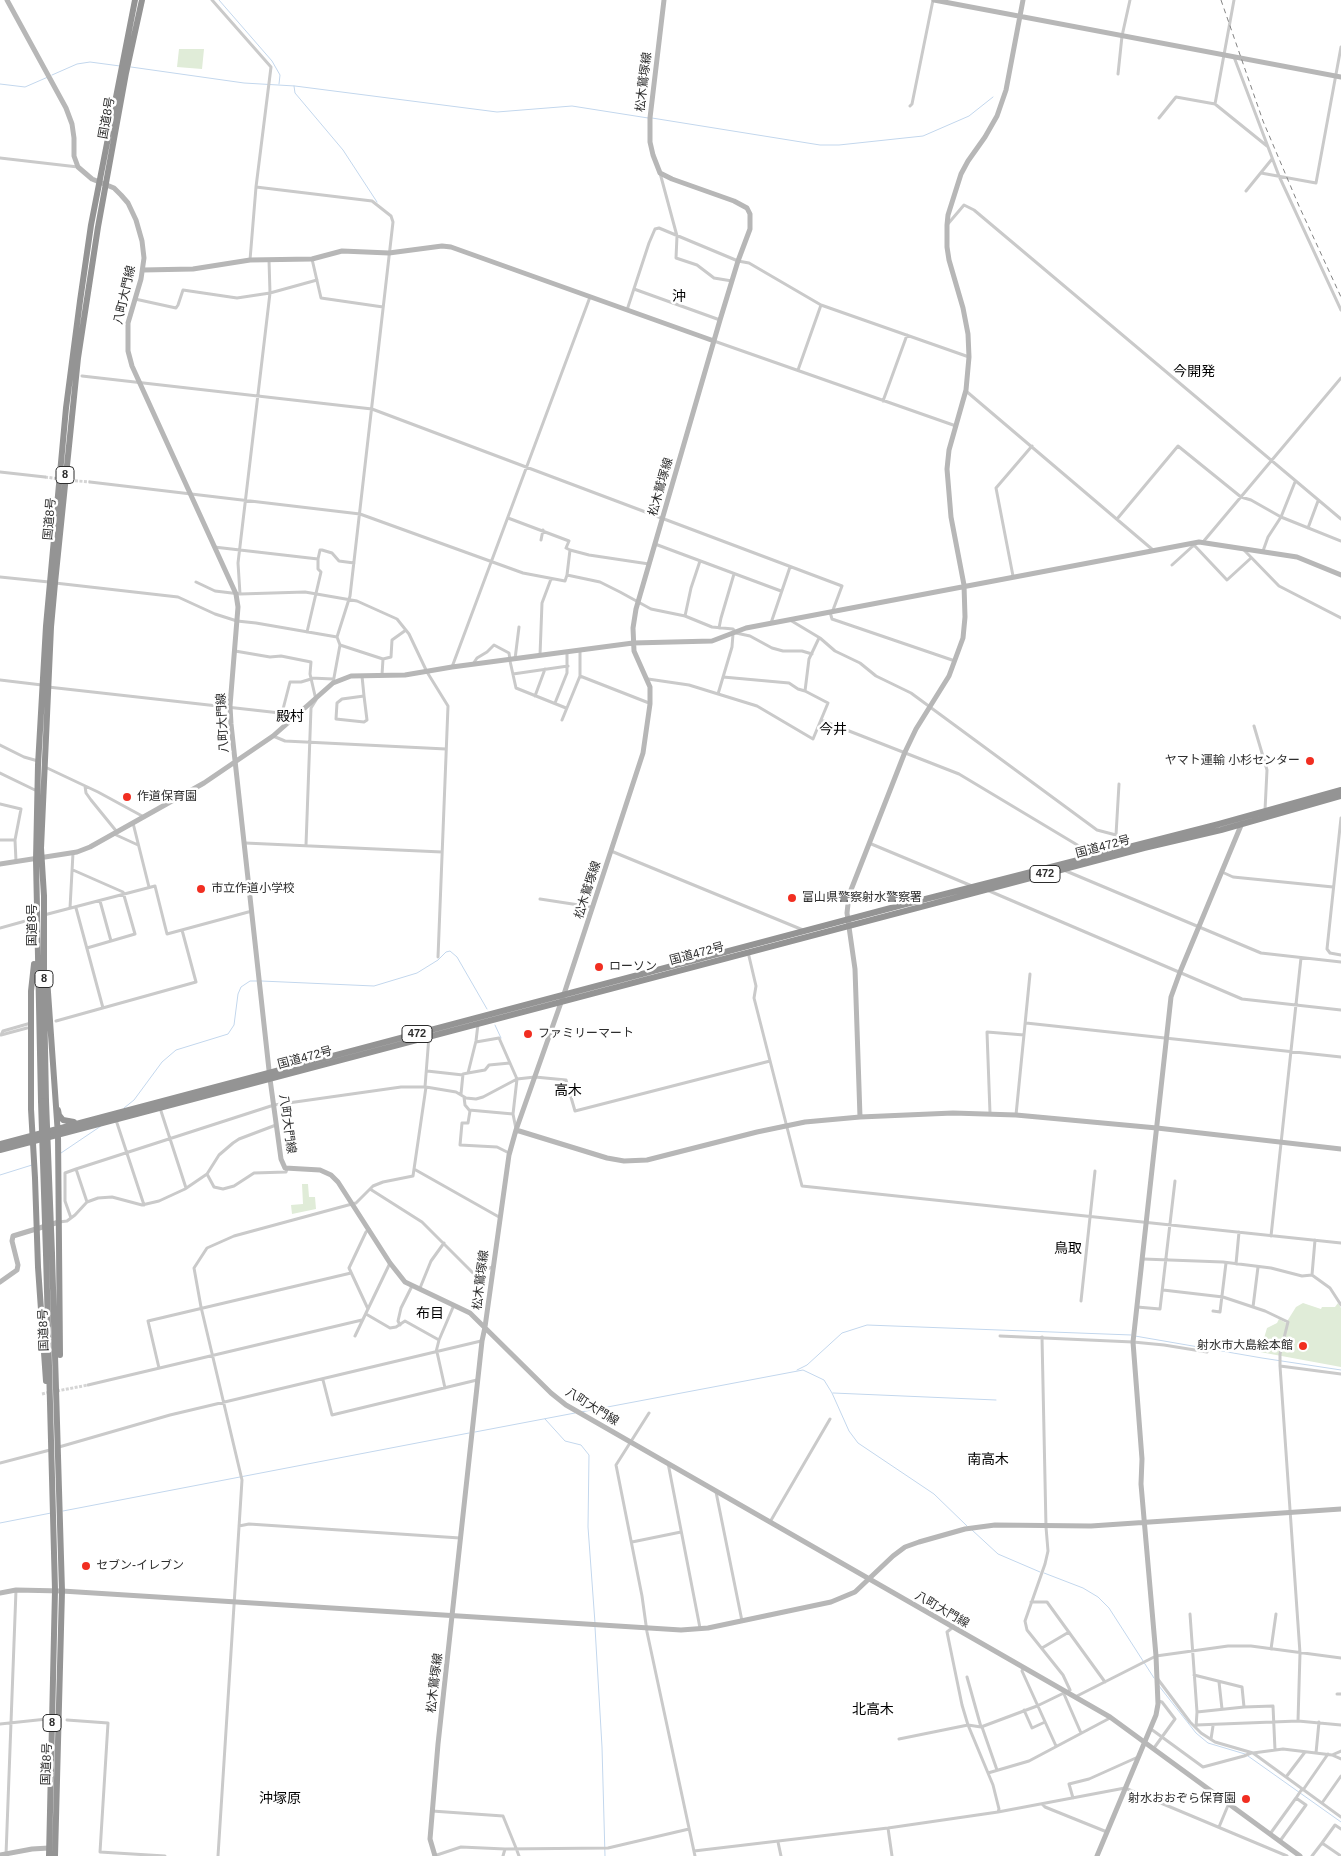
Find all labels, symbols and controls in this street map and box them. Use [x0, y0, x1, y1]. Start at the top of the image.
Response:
street label: 松木鷲塚線 [633, 51, 655, 113]
street label: 国道8号 [96, 96, 118, 140]
street label: 八町大門線 [111, 264, 139, 326]
district label: 沖 [672, 289, 686, 305]
district label: 今開発 [1173, 364, 1215, 380]
street label: 松木鷲塚線 [646, 456, 676, 518]
road number: 8 [56, 466, 74, 484]
street label: 国道8号 [41, 497, 59, 541]
street label: 八町大門線 [214, 693, 232, 753]
district label: 殿村 [276, 709, 304, 725]
district label: 今井 [819, 722, 847, 738]
place label: ヤマト運輸 小杉センター [1165, 754, 1300, 768]
marker: ヤマト運輸 小杉センター [1304, 755, 1316, 767]
place label: 作道保育園 [137, 790, 197, 804]
marker: 作道保育園 [121, 791, 133, 803]
street label: 国道472号 [1074, 833, 1132, 861]
street label: 松木鷲塚線 [572, 859, 604, 921]
road number: 472 [1030, 866, 1060, 882]
place label: 市立作道小学校 [211, 882, 295, 896]
marker: 市立作道小学校 [195, 883, 207, 895]
place label: 富山県警察射水警察署 [802, 891, 922, 905]
marker: 富山県警察射水警察署 [786, 892, 798, 904]
street label: 国道8号 [26, 904, 40, 946]
street label: 国道472号 [668, 940, 726, 968]
place label: ローソン [609, 960, 657, 974]
marker: ローソン [593, 961, 605, 973]
road number: 8 [35, 971, 53, 988]
road number: 472 [402, 1026, 432, 1042]
place label: ファミリーマート [538, 1027, 634, 1041]
marker: ファミリーマート [522, 1028, 534, 1040]
street label: 国道472号 [276, 1044, 334, 1072]
district label: 高木 [554, 1083, 582, 1099]
street label: 八町大門線 [276, 1093, 298, 1155]
district label: 鳥取 [1054, 1241, 1082, 1257]
street label: 松木鷲塚線 [470, 1249, 492, 1311]
district label: 布目 [416, 1306, 444, 1322]
street label: 国道8号 [36, 1308, 52, 1352]
place label: 射水市大島絵本館 [1197, 1339, 1293, 1353]
marker: 射水市大島絵本館 [1297, 1340, 1309, 1352]
street label: 八町大門線 [563, 1385, 621, 1429]
district label: 南高木 [967, 1452, 1009, 1468]
place label: セブン-イレブン [96, 1559, 184, 1573]
marker: セブン-イレブン [80, 1560, 92, 1572]
street label: 八町大門線 [912, 1589, 972, 1631]
street label: 松木鷲塚線 [424, 1652, 446, 1714]
district label: 北高木 [852, 1702, 894, 1718]
road number: 8 [43, 1715, 61, 1732]
street label: 国道8号 [39, 1742, 55, 1786]
district label: 沖塚原 [259, 1791, 301, 1807]
place label: 射水おおぞら保育園 [1128, 1792, 1236, 1806]
marker: 射水おおぞら保育園 [1240, 1793, 1252, 1805]

